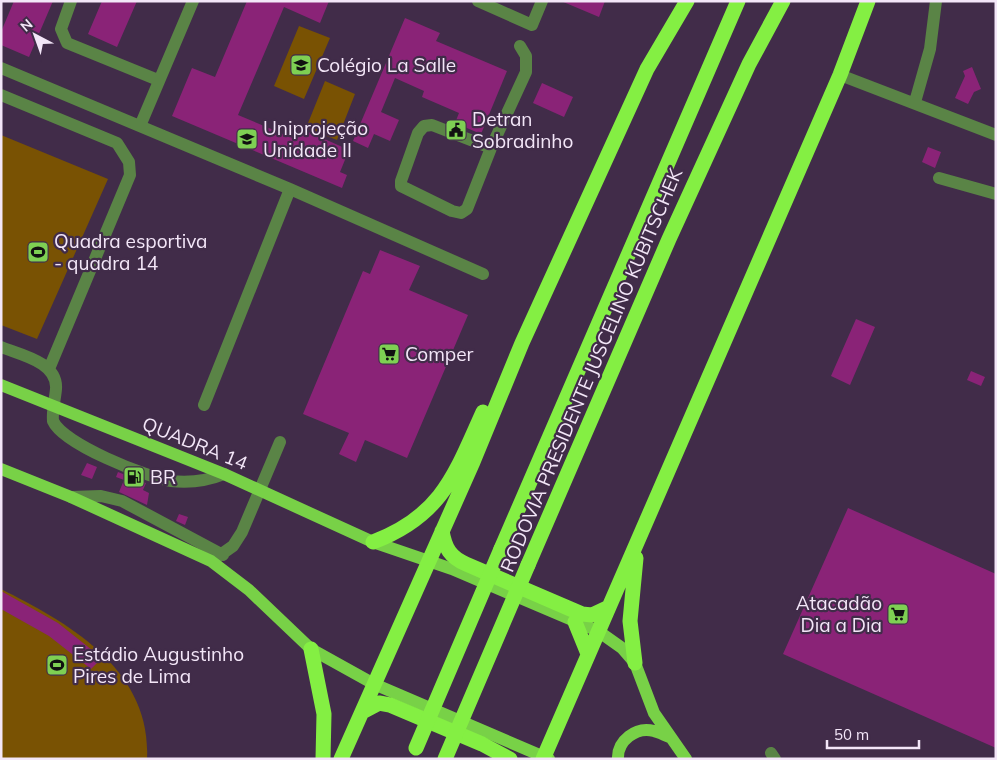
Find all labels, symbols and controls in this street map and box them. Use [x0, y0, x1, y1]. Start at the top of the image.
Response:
north arrow [10, 10, 60, 60]
text: N [17, 15, 36, 35]
school or university icon: Colégio La Salle [289, 53, 313, 77]
place label: Colégio La Salle [317, 53, 456, 77]
place label: Detran Sobradinho [472, 107, 573, 153]
place label: Uniprojeção Unidade II [263, 116, 368, 162]
public building icon: Detran Sobradinho [444, 118, 468, 142]
school or university icon: Uniprojeção Unidade II [235, 127, 259, 151]
street label: RODOVIA PRESIDENTE JUSCELINO KUBITSCHEK [495, 164, 688, 575]
place label: Quadra esportiva - quadra 14 [54, 229, 207, 275]
sports icon: Quadra esportiva - quadra 14 [26, 240, 50, 264]
supermarket icon: Comper [377, 342, 401, 366]
place label: Comper [405, 342, 474, 366]
street label: QUADRA 14 [139, 411, 251, 475]
fuel station icon: BR [122, 465, 146, 489]
place label: BR [150, 465, 176, 489]
place label: Atacadão Dia a Dia [796, 591, 882, 637]
supermarket icon: Atacadão Dia a Dia [886, 602, 910, 626]
place label: Estádio Augustinho Pires de Lima [73, 642, 244, 688]
sports icon: Estádio Augustinho Pires de Lima [45, 653, 69, 677]
scale bar [827, 718, 920, 750]
text: 50 m [834, 725, 869, 744]

